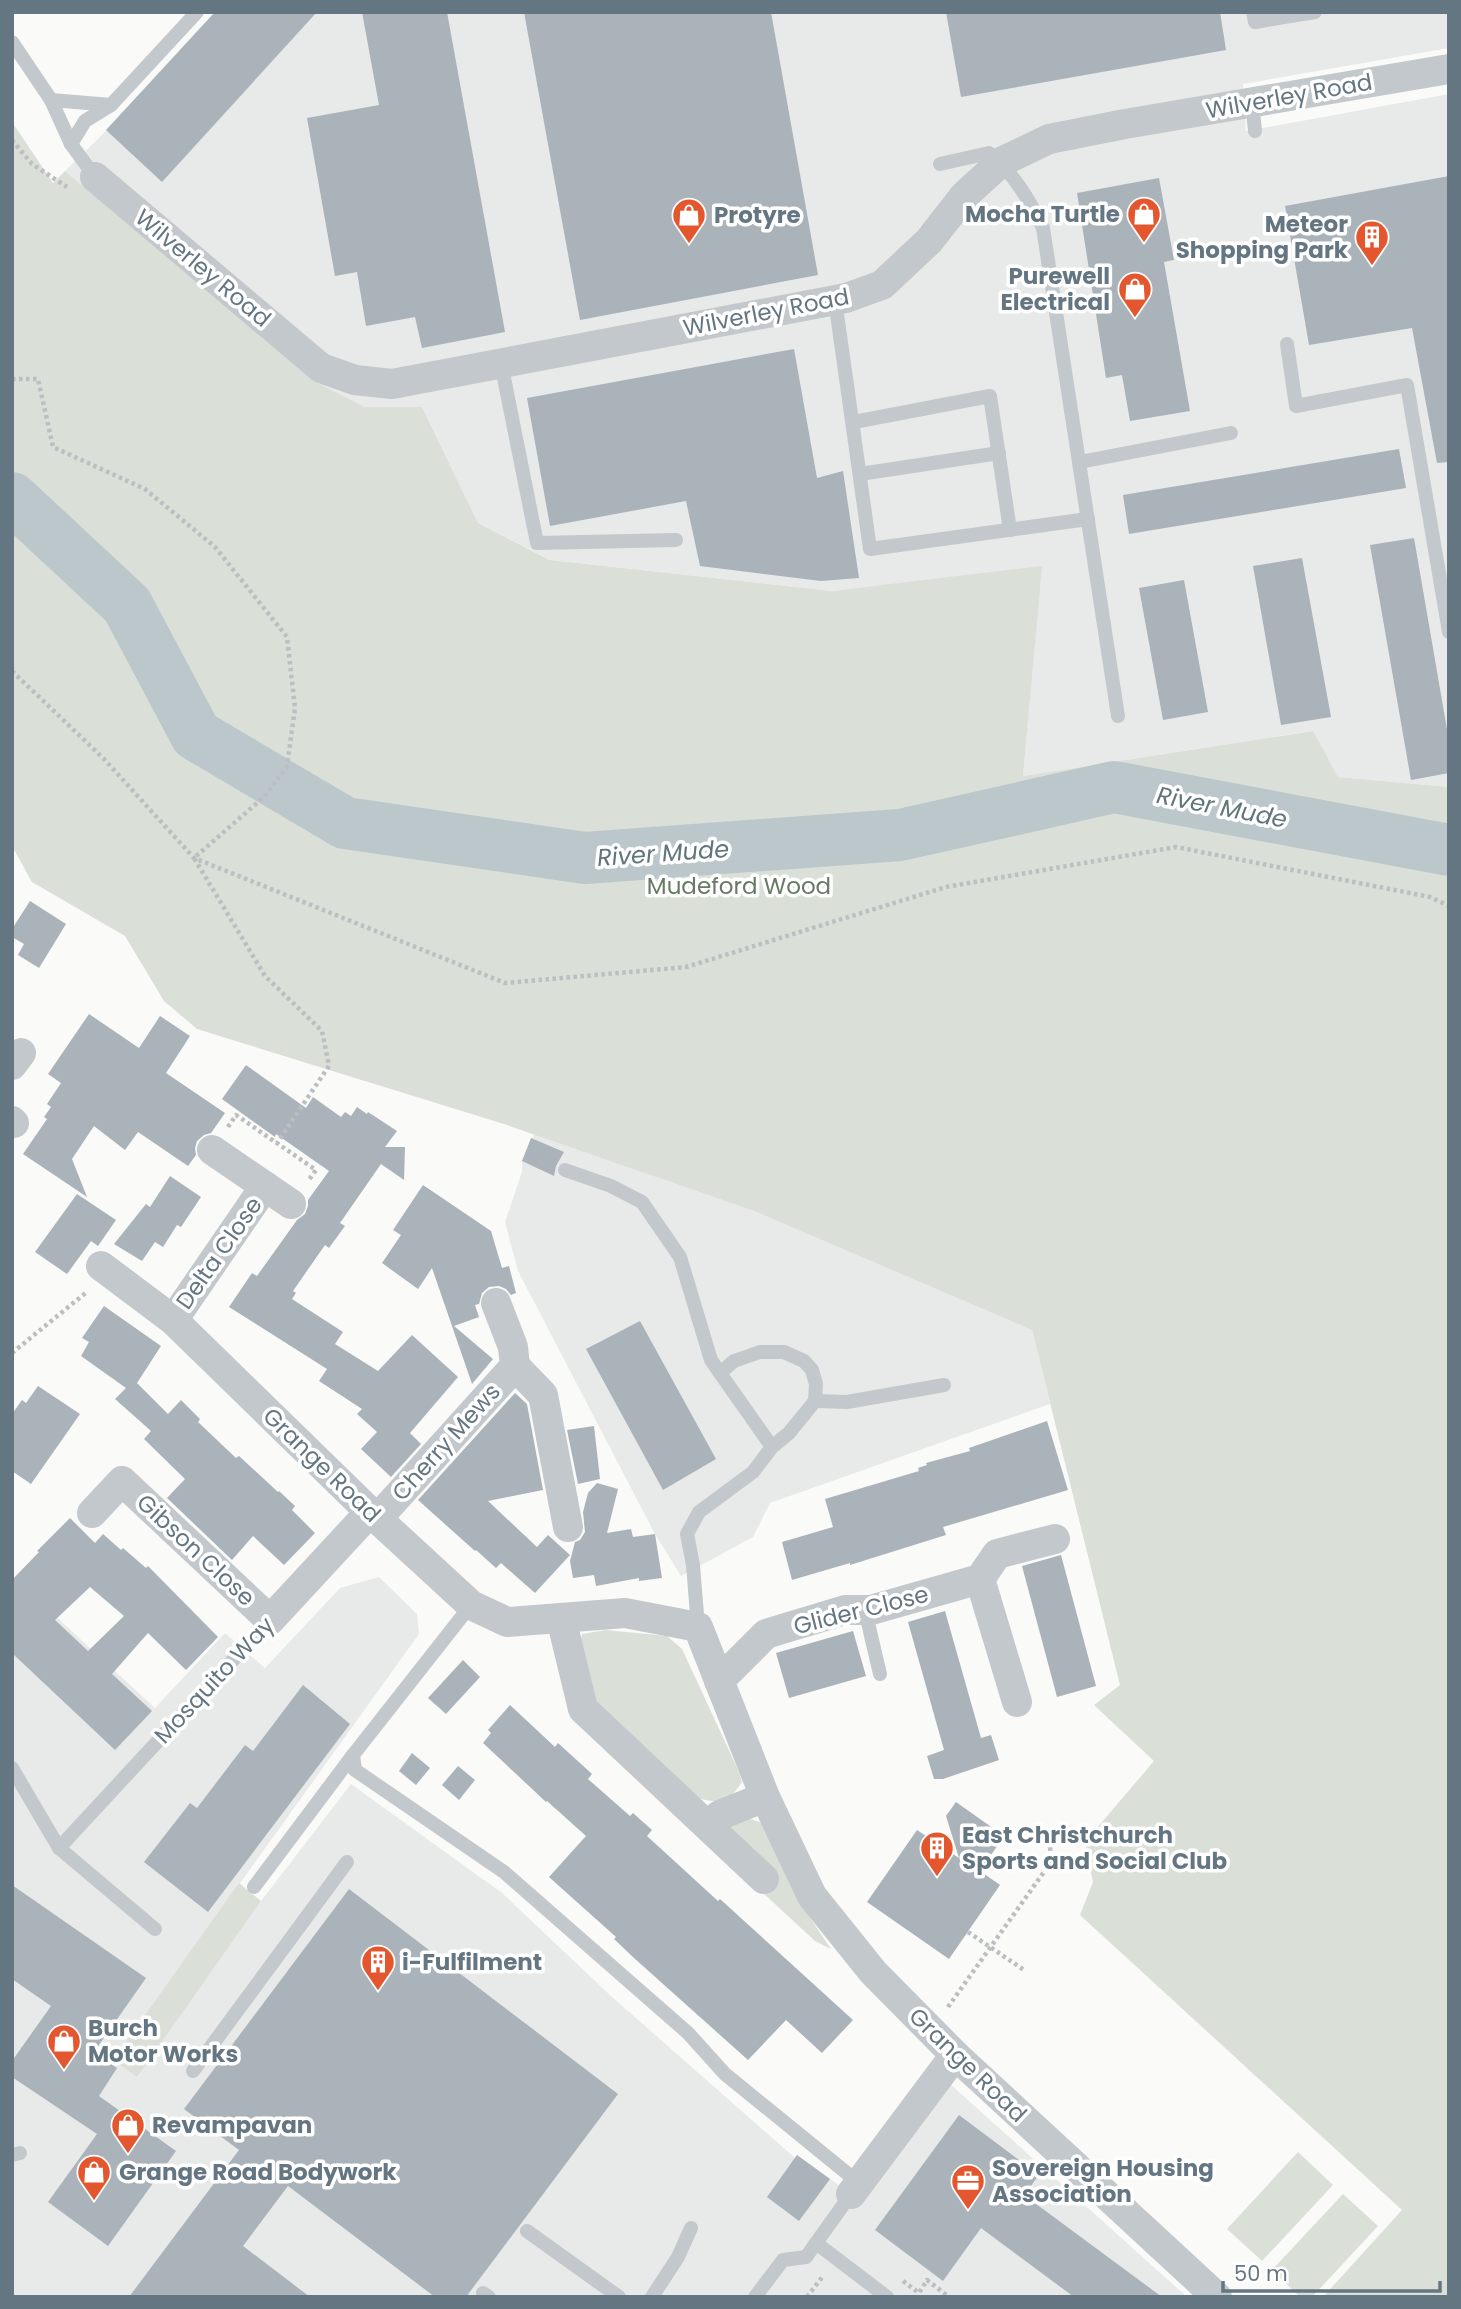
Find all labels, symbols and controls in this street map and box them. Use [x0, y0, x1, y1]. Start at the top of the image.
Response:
street label: Wilverley Road [1203, 66, 1375, 126]
shop icon: Mocha Turtle [1125, 195, 1163, 244]
shop icon: Protyre [670, 196, 708, 245]
place label: Mocha Turtle [965, 198, 1120, 230]
place label: Protyre [714, 199, 801, 231]
street label: Wilverley Road [128, 202, 278, 334]
place label: Meteor Shopping Park [1176, 208, 1349, 266]
building icon: Meteor Shopping Park [1353, 218, 1391, 267]
place label: Purewell Electrical [1000, 260, 1110, 318]
shop icon: Purewell Electrical [1116, 270, 1154, 319]
street label: Wilverley Road [680, 280, 852, 344]
water label: River Mude [1154, 778, 1290, 836]
water label: River Mude [596, 832, 730, 874]
park label: Mudeford Wood [647, 870, 831, 902]
street label: Delta Close [168, 1190, 270, 1316]
street label: Cherry Mews [385, 1376, 507, 1508]
street label: Grange Road [256, 1401, 388, 1529]
street label: Gibson Close [130, 1487, 262, 1613]
street label: Glider Close [790, 1578, 932, 1642]
street label: Mosquito Way [147, 1610, 281, 1750]
place label: East Christchurch Sports and Social Club [962, 1819, 1227, 1877]
building icon: East Christchurch Sports and Social Club [918, 1829, 956, 1878]
building icon: i-Fulfilment [359, 1943, 397, 1992]
place label: i-Fulfilment [402, 1946, 542, 1978]
street label: Grange Road [902, 2001, 1034, 2129]
place label: Burch Motor Works [88, 2012, 238, 2070]
shop icon: Burch Motor Works [45, 2022, 83, 2071]
shop icon: Revampavan [109, 2106, 147, 2155]
place label: Revampavan [152, 2109, 312, 2141]
place label: Sovereign Housing Association [992, 2152, 1214, 2210]
shop icon: Grange Road Bodywork [75, 2153, 113, 2202]
place label: Grange Road Bodywork [119, 2156, 397, 2188]
office icon: Sovereign Housing Association [949, 2162, 987, 2211]
scale bar [1223, 2250, 1440, 2294]
text: 50 m [1234, 2259, 1288, 2288]

